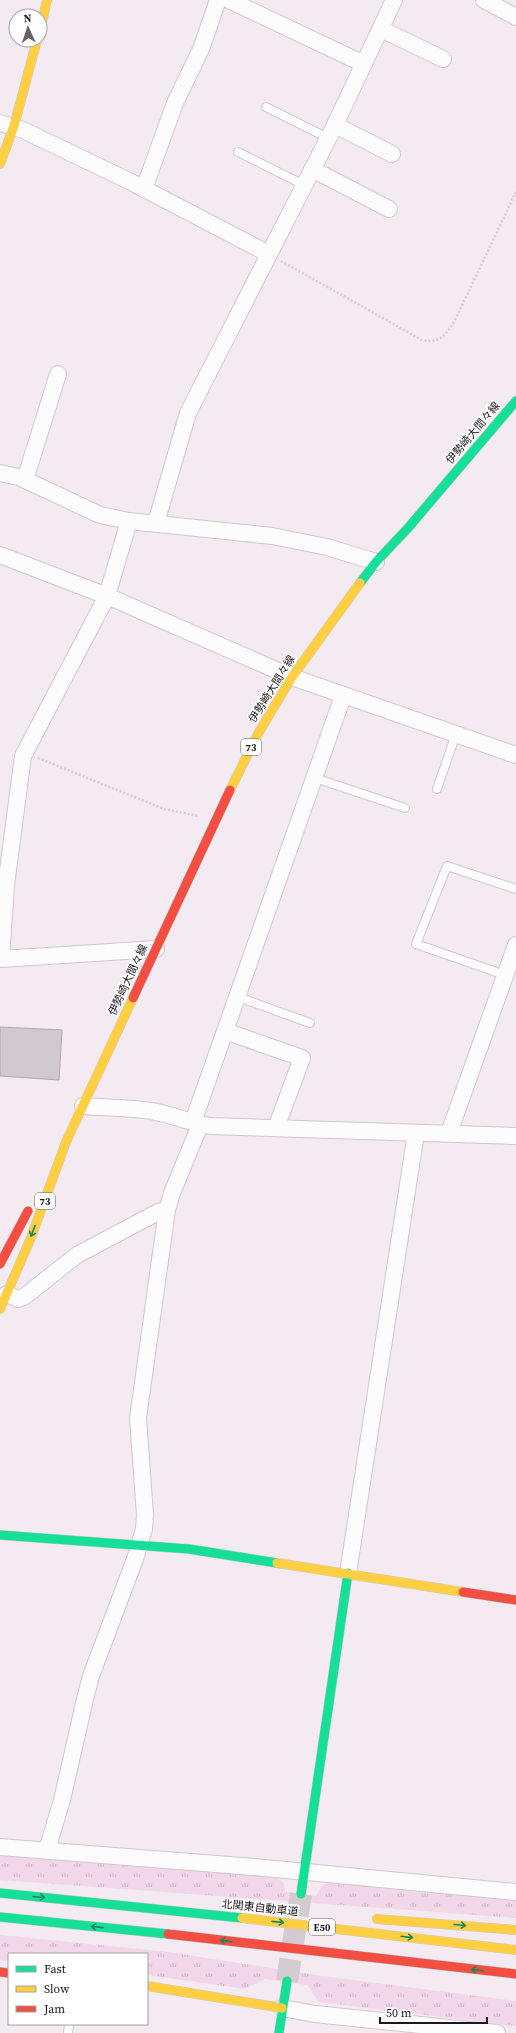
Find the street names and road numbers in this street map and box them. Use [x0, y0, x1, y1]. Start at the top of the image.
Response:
street label: 伊勢崎大間々線 [443, 399, 503, 467]
street label: 伊勢崎大間々線 [245, 652, 299, 726]
road number: 73 [241, 739, 261, 755]
street label: 伊勢崎大間々線 [105, 942, 151, 1018]
road number: 73 [35, 1193, 55, 1209]
street label: 北関東自動車道 [221, 1897, 299, 1919]
road number: E50 [309, 1919, 335, 1935]

